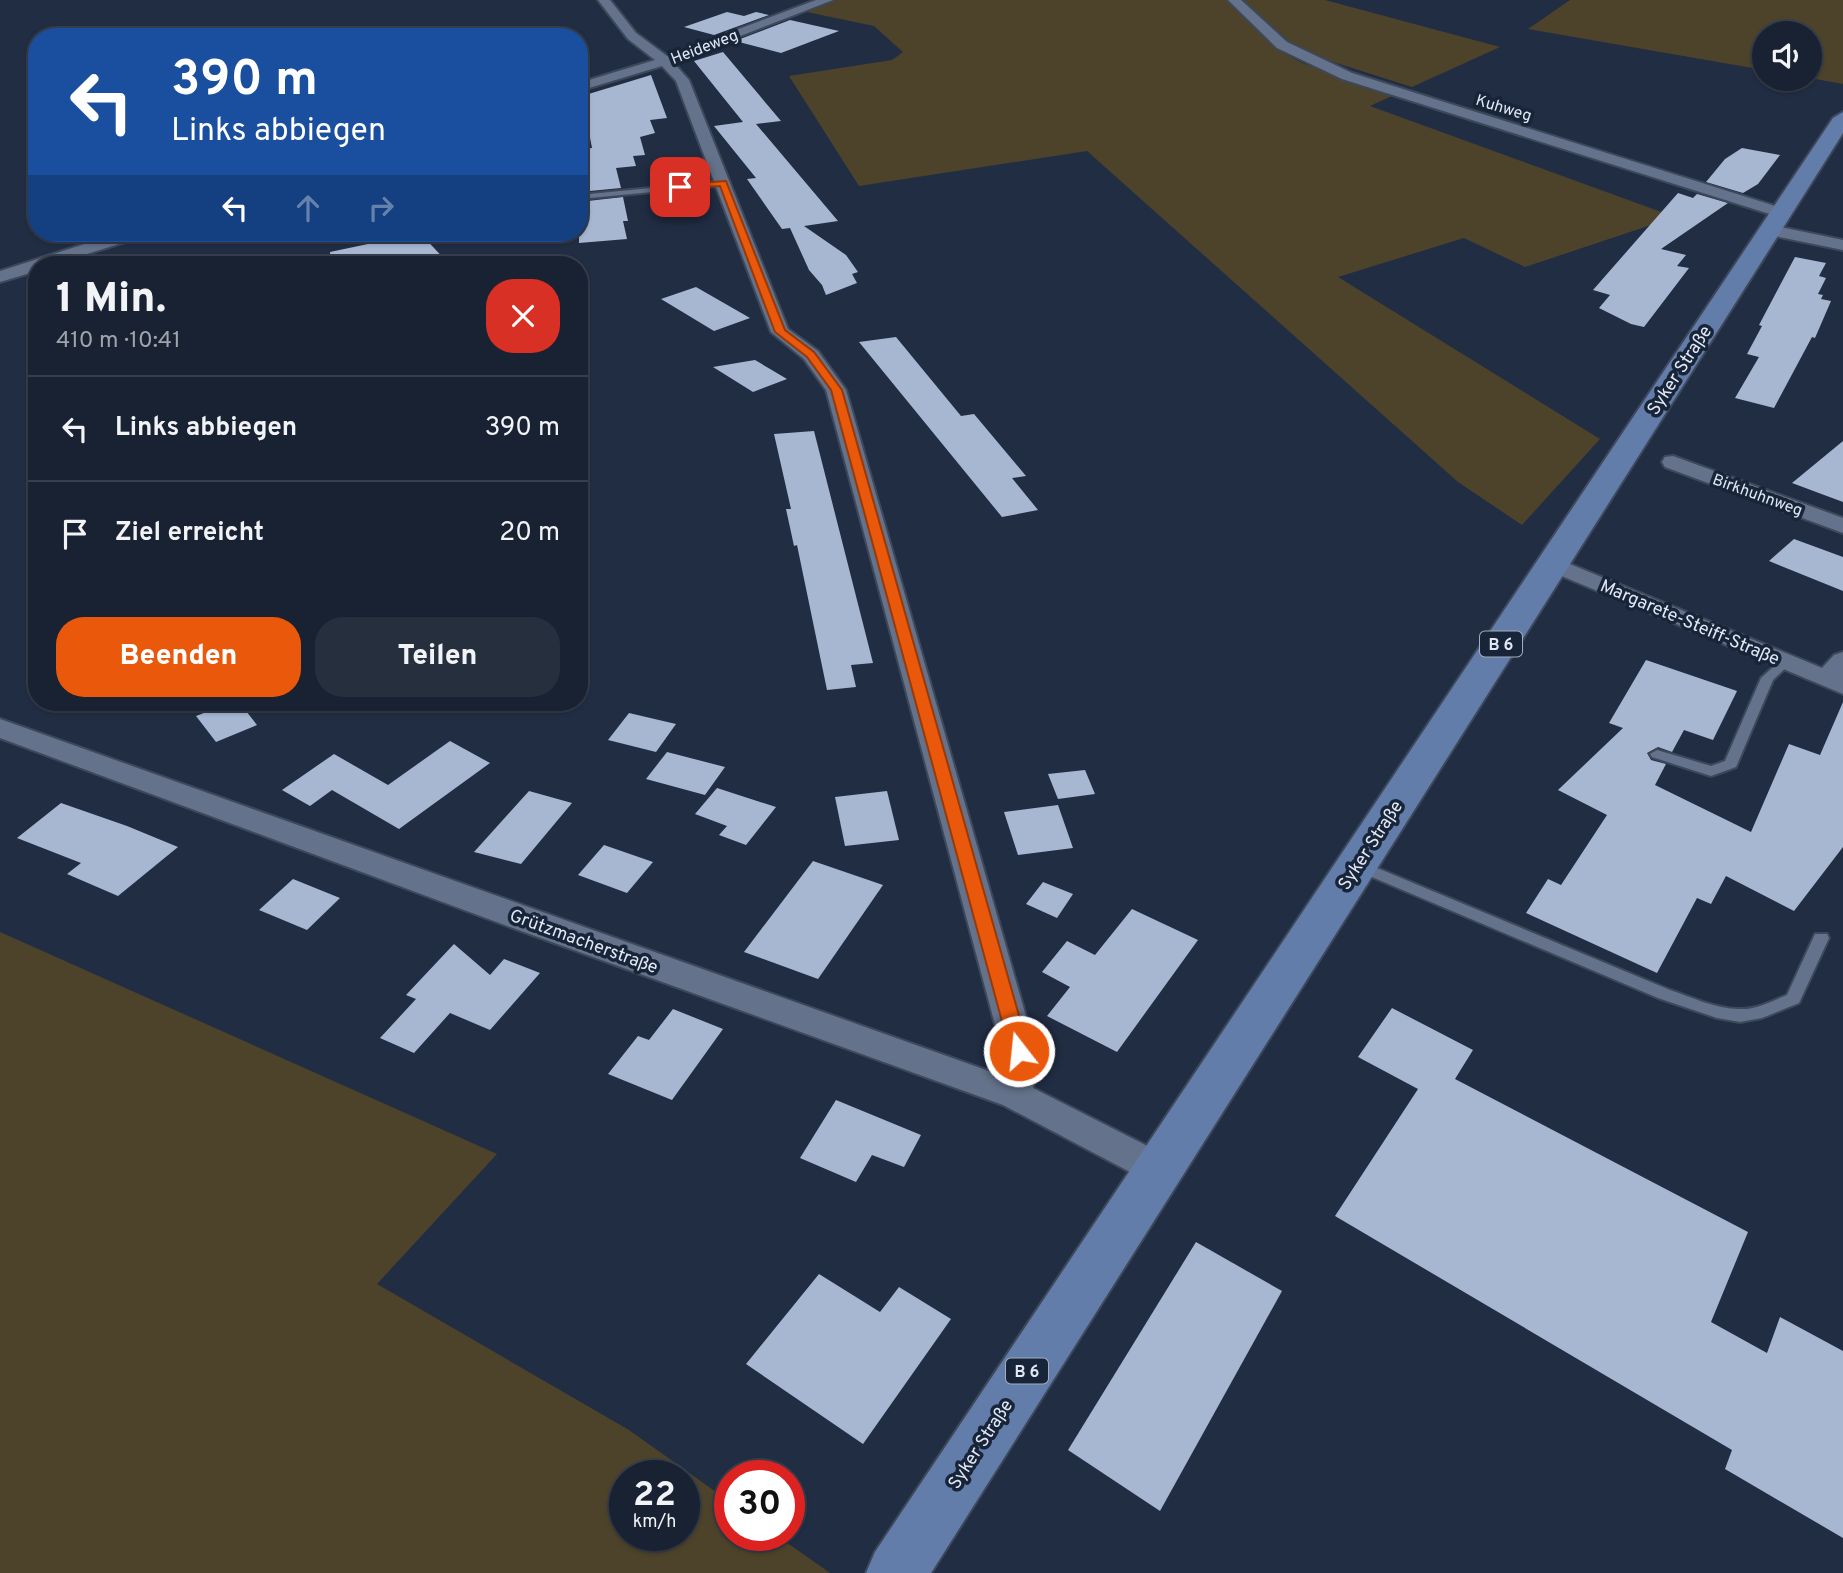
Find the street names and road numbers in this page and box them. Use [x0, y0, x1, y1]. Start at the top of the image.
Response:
street label: Heideweg [668, 26, 741, 70]
street label: Kuhweg [1473, 91, 1534, 127]
street label: Syker Straße [1643, 322, 1718, 420]
street label: Birkhuhnweg [1710, 470, 1805, 521]
street label: Margarete-Steiff-Straße [1596, 575, 1783, 672]
road number: B 6 [1480, 632, 1522, 656]
street label: Syker Straße [1334, 797, 1409, 895]
street label: Grützmacherstraße [506, 905, 661, 980]
road number: B 6 [1006, 1358, 1048, 1384]
street label: Syker Straße [944, 1396, 1019, 1494]

